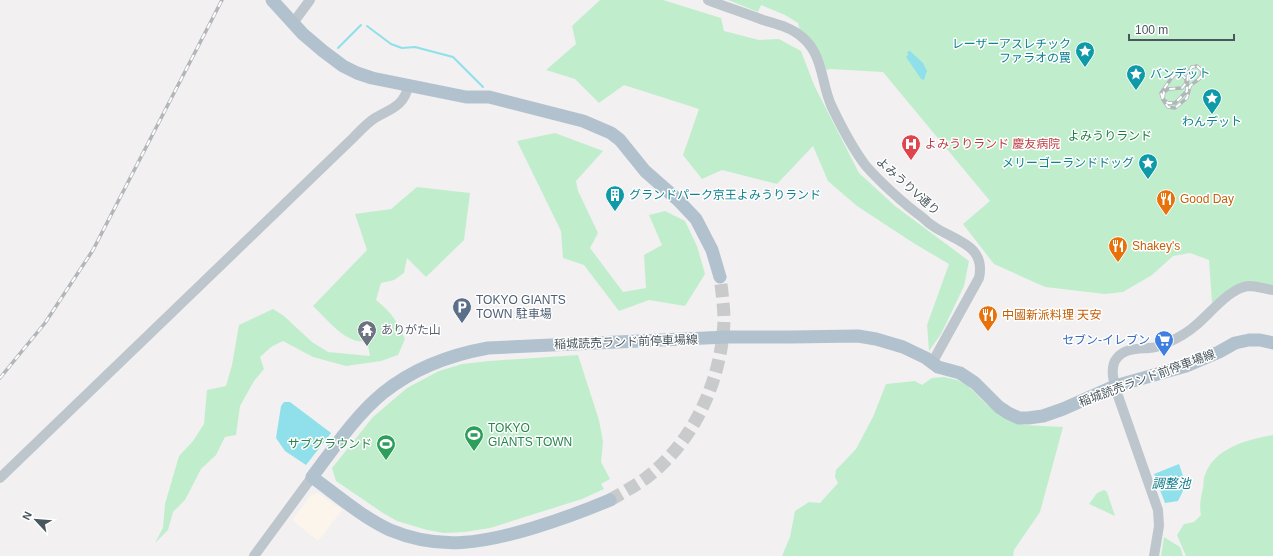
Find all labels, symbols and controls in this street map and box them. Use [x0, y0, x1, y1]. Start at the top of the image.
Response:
scale bar [1129, 16, 1234, 42]
text: 100 m [1135, 23, 1168, 37]
place label: レーザーアスレチック ファラオの罠 [952, 37, 1071, 65]
place icon: レーザーアスレチック ファラオの罠 [1074, 40, 1096, 68]
place icon: バンデット [1125, 63, 1147, 91]
place label: バンデット [1150, 67, 1211, 81]
place icon: わんデット [1201, 87, 1223, 115]
place label: わんデット [1182, 115, 1242, 129]
park label: よみうりランド [1068, 129, 1152, 143]
hospital icon: よみうりランド 慶友病院 [900, 133, 922, 161]
place label: よみうりランド 慶友病院 [925, 137, 1060, 151]
place icon: メリーゴーランドドッグ [1137, 152, 1159, 180]
street label: よみうりV通り [874, 154, 942, 218]
place label: メリーゴーランドドッグ [1002, 156, 1134, 170]
building icon: グランドパーク京王よみうりランド [604, 184, 626, 212]
place label: グランドパーク京王よみうりランド [629, 188, 821, 202]
restaurant icon: Good Day [1155, 188, 1177, 216]
place label: Good Day [1180, 192, 1234, 206]
restaurant icon: Shakey's [1107, 235, 1129, 263]
place label: Shakey's [1132, 239, 1180, 253]
place label: TOKYO GIANTS TOWN 駐車場 [476, 293, 566, 321]
parking icon: TOKYO GIANTS TOWN 駐車場 [451, 296, 473, 324]
restaurant icon: 中國新派料理 天安 [977, 304, 999, 332]
place label: 中國新派料理 天安 [1002, 308, 1101, 322]
temple icon: ありがた山 [356, 319, 378, 347]
place label: ありがた山 [381, 323, 441, 337]
supermarket icon: セブン-イレブン [1153, 329, 1175, 357]
street label: 稲城読売ランド前停車場線 [554, 332, 698, 352]
place label: セブン-イレブン [1062, 333, 1150, 347]
street label: 稲城読売ランド前停車場線 [1077, 347, 1217, 409]
place label: TOKYO GIANTS TOWN [488, 421, 572, 449]
sports icon: TOKYO GIANTS TOWN [463, 424, 485, 452]
sports icon: サブグラウンド [375, 433, 397, 461]
place label: サブグラウンド [288, 437, 372, 451]
water label: 調整池 [1151, 476, 1192, 491]
north arrow [16, 500, 56, 540]
text: N [20, 509, 34, 522]

